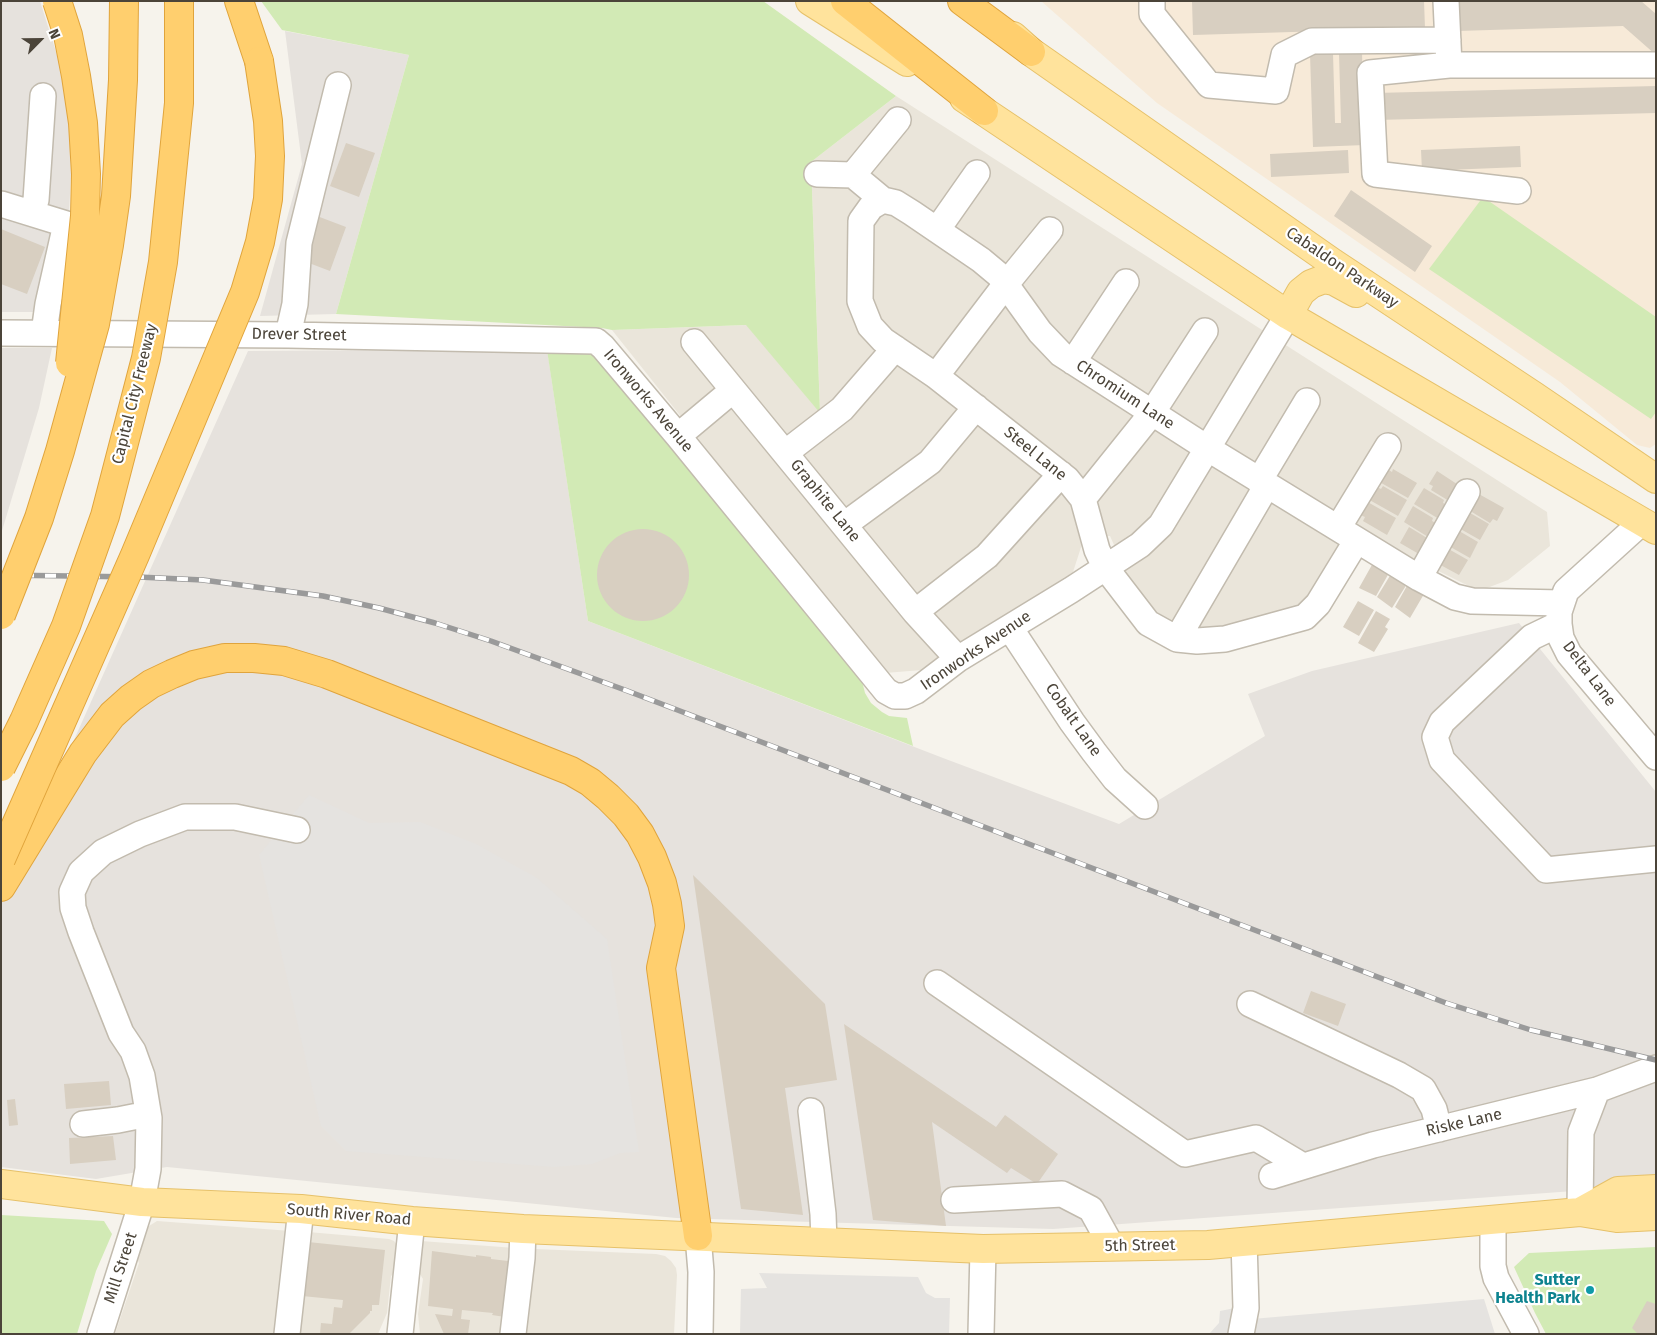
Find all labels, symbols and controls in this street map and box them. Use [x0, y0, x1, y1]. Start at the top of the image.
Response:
north arrow [15, 15, 65, 65]
text: N [45, 26, 64, 42]
street label: Cabaldon Parkway [1282, 223, 1402, 313]
street label: Capital City Freeway [108, 322, 162, 466]
street label: Drever Street [251, 325, 347, 345]
street label: Ironworks Avenue [599, 345, 697, 457]
street label: Chromium Lane [1072, 356, 1178, 434]
street label: Steel Lane [1000, 423, 1070, 485]
street label: Graphite Lane [786, 456, 864, 546]
street label: Ironworks Avenue [917, 607, 1035, 695]
street label: Delta Lane [1558, 638, 1620, 710]
street label: Cobalt Lane [1041, 680, 1105, 760]
street label: Riske Lane [1424, 1105, 1504, 1141]
street label: South River Road [286, 1200, 412, 1230]
street label: Mill Street [100, 1230, 142, 1306]
street label: 5th Street [1104, 1236, 1176, 1256]
place label: Sutter Health Park [1495, 1271, 1580, 1309]
marker: Sutter Health Park [1584, 1284, 1596, 1296]

